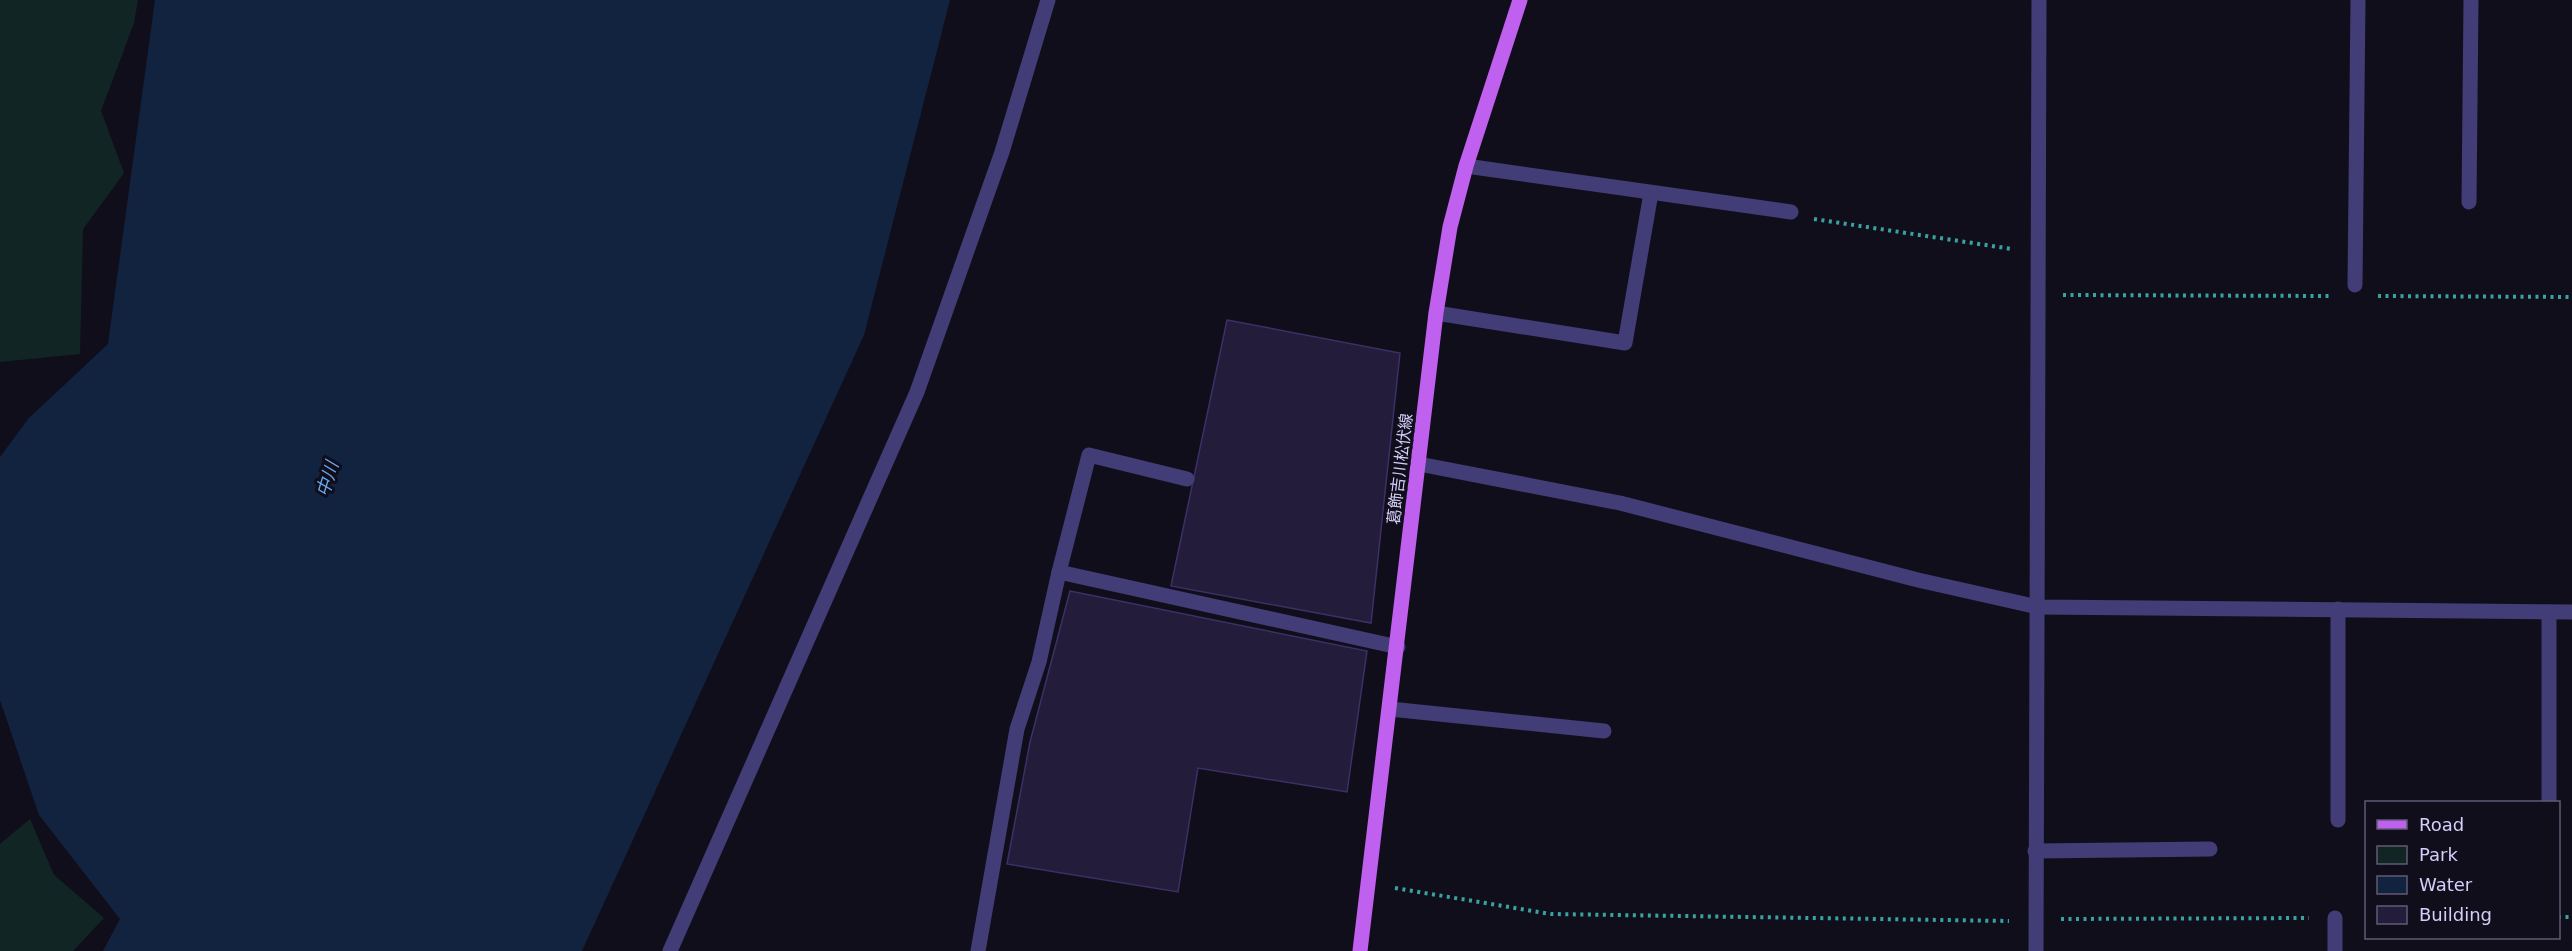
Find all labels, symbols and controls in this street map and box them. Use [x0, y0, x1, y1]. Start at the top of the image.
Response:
street label: 葛飾吉川松伏線 [1384, 412, 1416, 526]
water label: 中川 [312, 457, 343, 499]
legend [2365, 801, 2560, 939]
text: Road [2419, 814, 2464, 835]
text: Park [2419, 844, 2458, 865]
text: Water [2419, 874, 2473, 895]
text: Building [2419, 904, 2492, 925]

